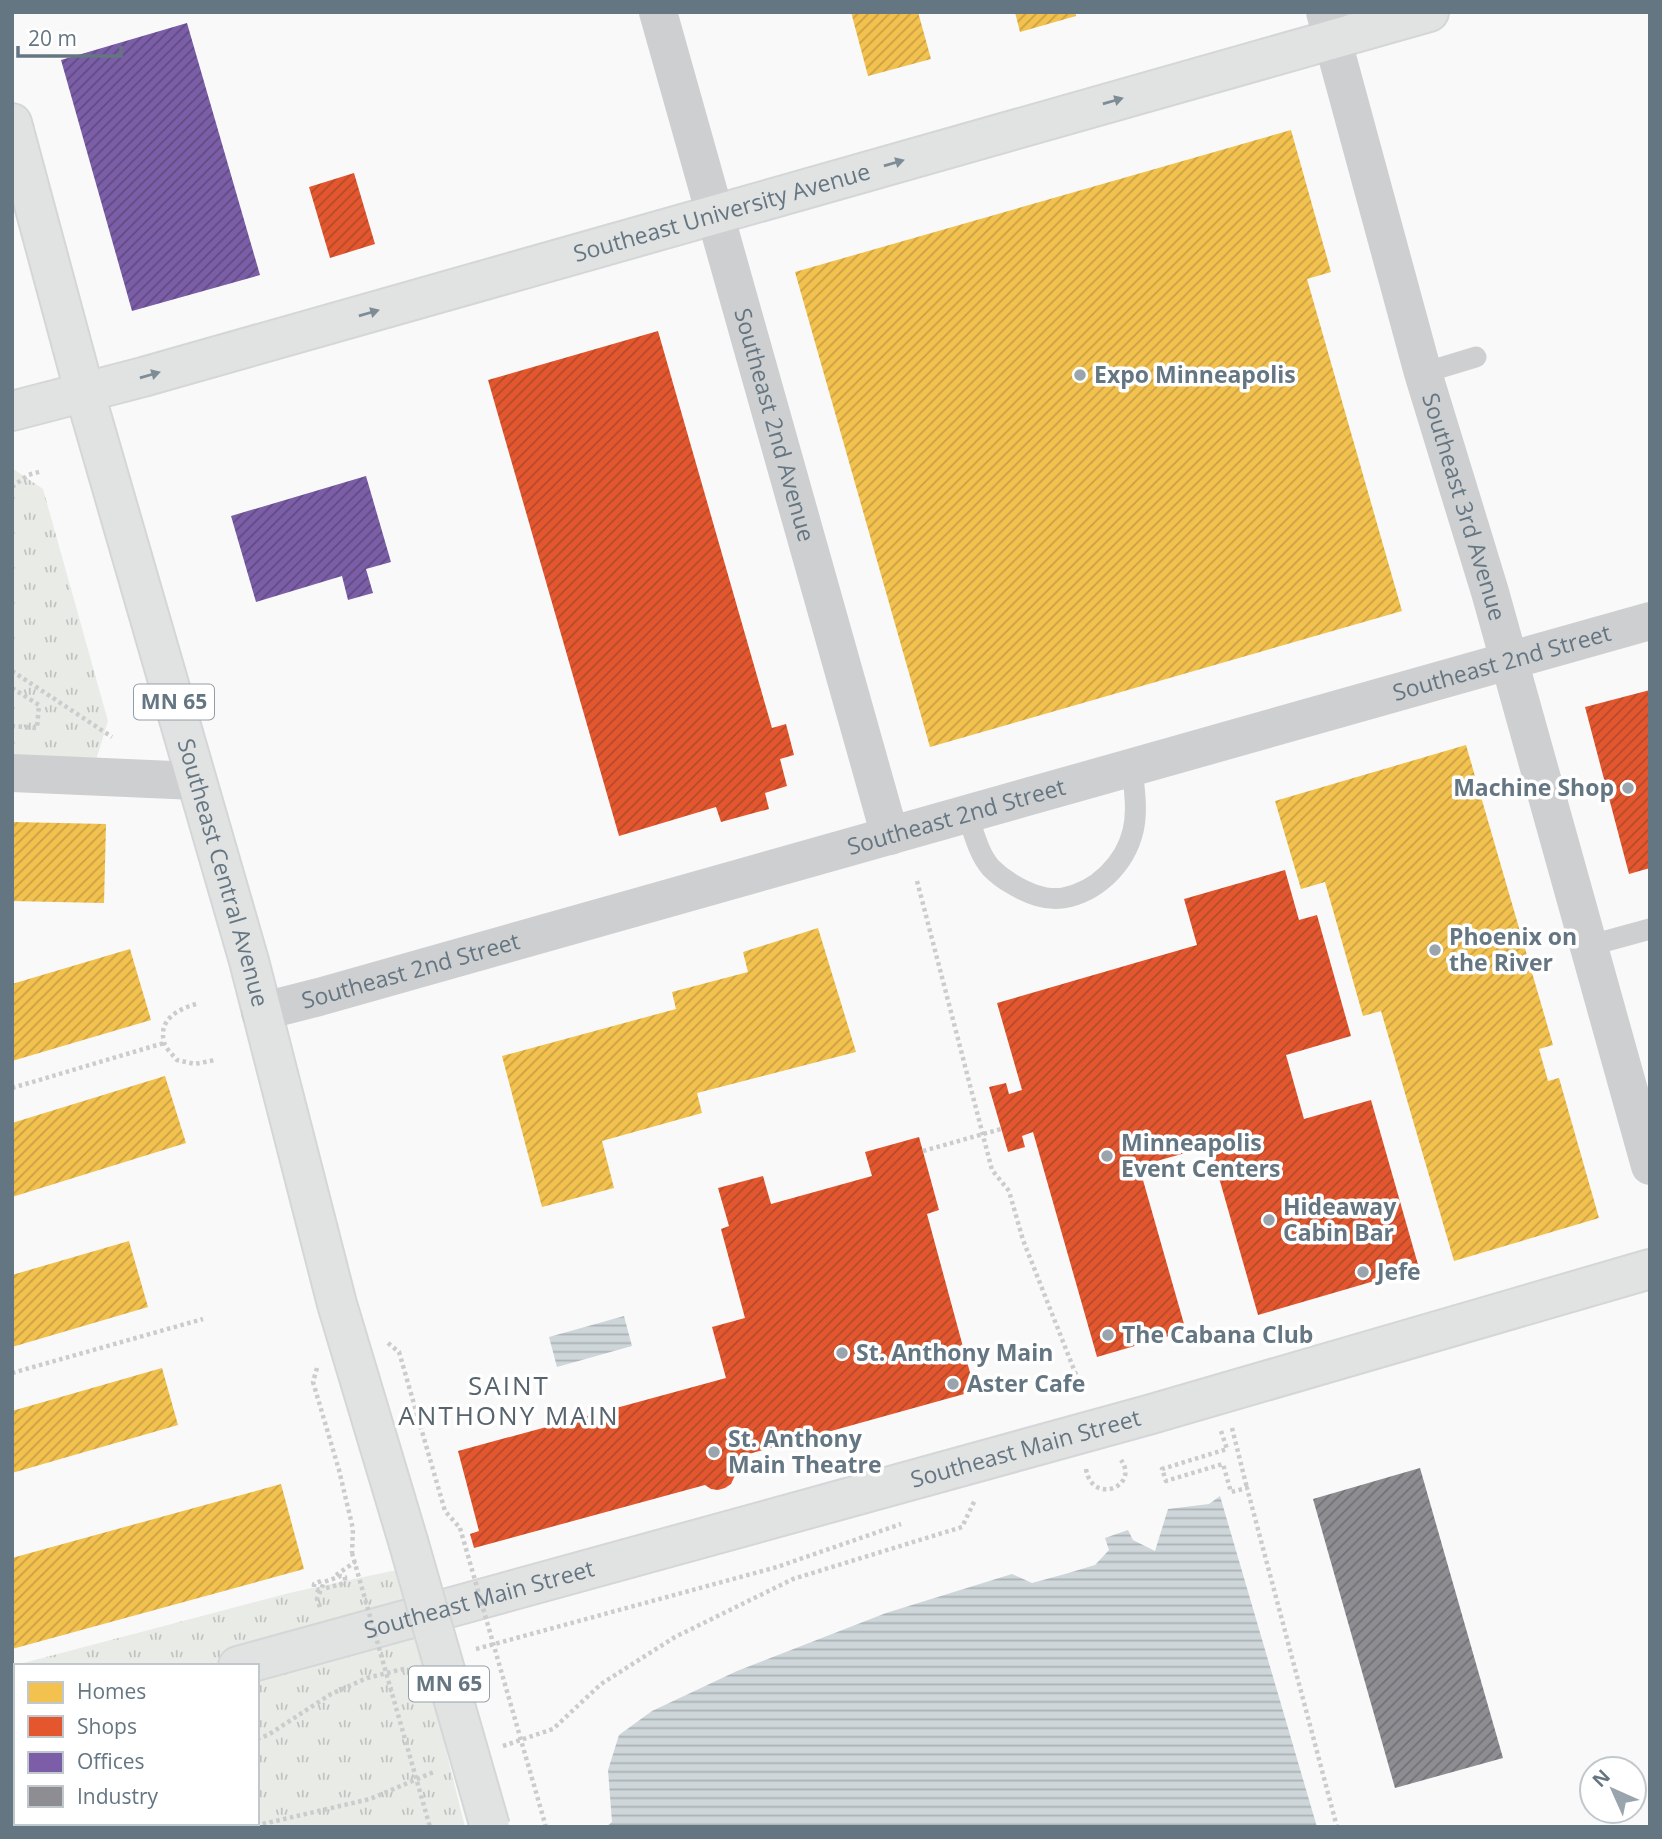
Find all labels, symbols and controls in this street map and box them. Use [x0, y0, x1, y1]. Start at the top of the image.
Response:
scale bar [18, 14, 121, 58]
text: 20 m [28, 24, 77, 52]
one-way arrow [1103, 96, 1124, 106]
street label: Southeast University Avenue [570, 154, 874, 269]
one-way arrow [884, 158, 905, 168]
street label: Southeast 2nd Avenue [727, 304, 823, 545]
one-way arrow [358, 307, 380, 318]
place label: Expo Minneapolis [1094, 358, 1296, 390]
marker: Expo Minneapolis [1072, 367, 1088, 383]
one-way arrow [140, 370, 161, 380]
street label: Southeast 3rd Avenue [1415, 389, 1514, 624]
street label: Southeast 2nd Street [1389, 616, 1614, 708]
road number: MN 65 [134, 684, 214, 720]
street label: Southeast Central Avenue [170, 735, 277, 1010]
street label: Southeast 2nd Street [843, 770, 1069, 862]
place label: Machine Shop [1453, 771, 1614, 803]
marker: Machine Shop [1620, 780, 1636, 796]
place label: Phoenix on the River [1449, 920, 1577, 978]
street label: Southeast 2nd Street [298, 924, 523, 1016]
marker: Phoenix on the River [1427, 942, 1443, 958]
place label: Minneapolis Event Centers [1121, 1126, 1280, 1184]
marker: Minneapolis Event Centers [1099, 1148, 1115, 1164]
place label: Hideaway Cabin Bar [1283, 1190, 1397, 1248]
marker: Hideaway Cabin Bar [1261, 1212, 1277, 1228]
place label: Jefe [1375, 1255, 1421, 1287]
marker: Jefe [1355, 1264, 1371, 1280]
place label: The Cabana Club [1122, 1318, 1313, 1350]
marker: The Cabana Club [1100, 1327, 1116, 1343]
place label: St. Anthony Main [856, 1336, 1053, 1368]
marker: St. Anthony Main [834, 1345, 850, 1361]
district label: SAINT ANTHONY MAIN [398, 1367, 620, 1433]
place label: Aster Cafe [967, 1367, 1085, 1399]
marker: Aster Cafe [945, 1376, 961, 1392]
street label: Southeast Main Street [907, 1401, 1144, 1495]
place label: St. Anthony Main Theatre [728, 1422, 882, 1480]
marker: St. Anthony Main Theatre [706, 1444, 722, 1460]
street label: Southeast Main Street [360, 1552, 597, 1646]
legend [14, 1664, 259, 1825]
road number: MN 65 [409, 1666, 489, 1702]
text: Homes [77, 1677, 146, 1705]
text: Shops [77, 1712, 137, 1740]
text: Offices [77, 1747, 145, 1775]
north arrow [1578, 1755, 1648, 1825]
text: N [1586, 1763, 1616, 1793]
text: Industry [77, 1782, 159, 1810]

